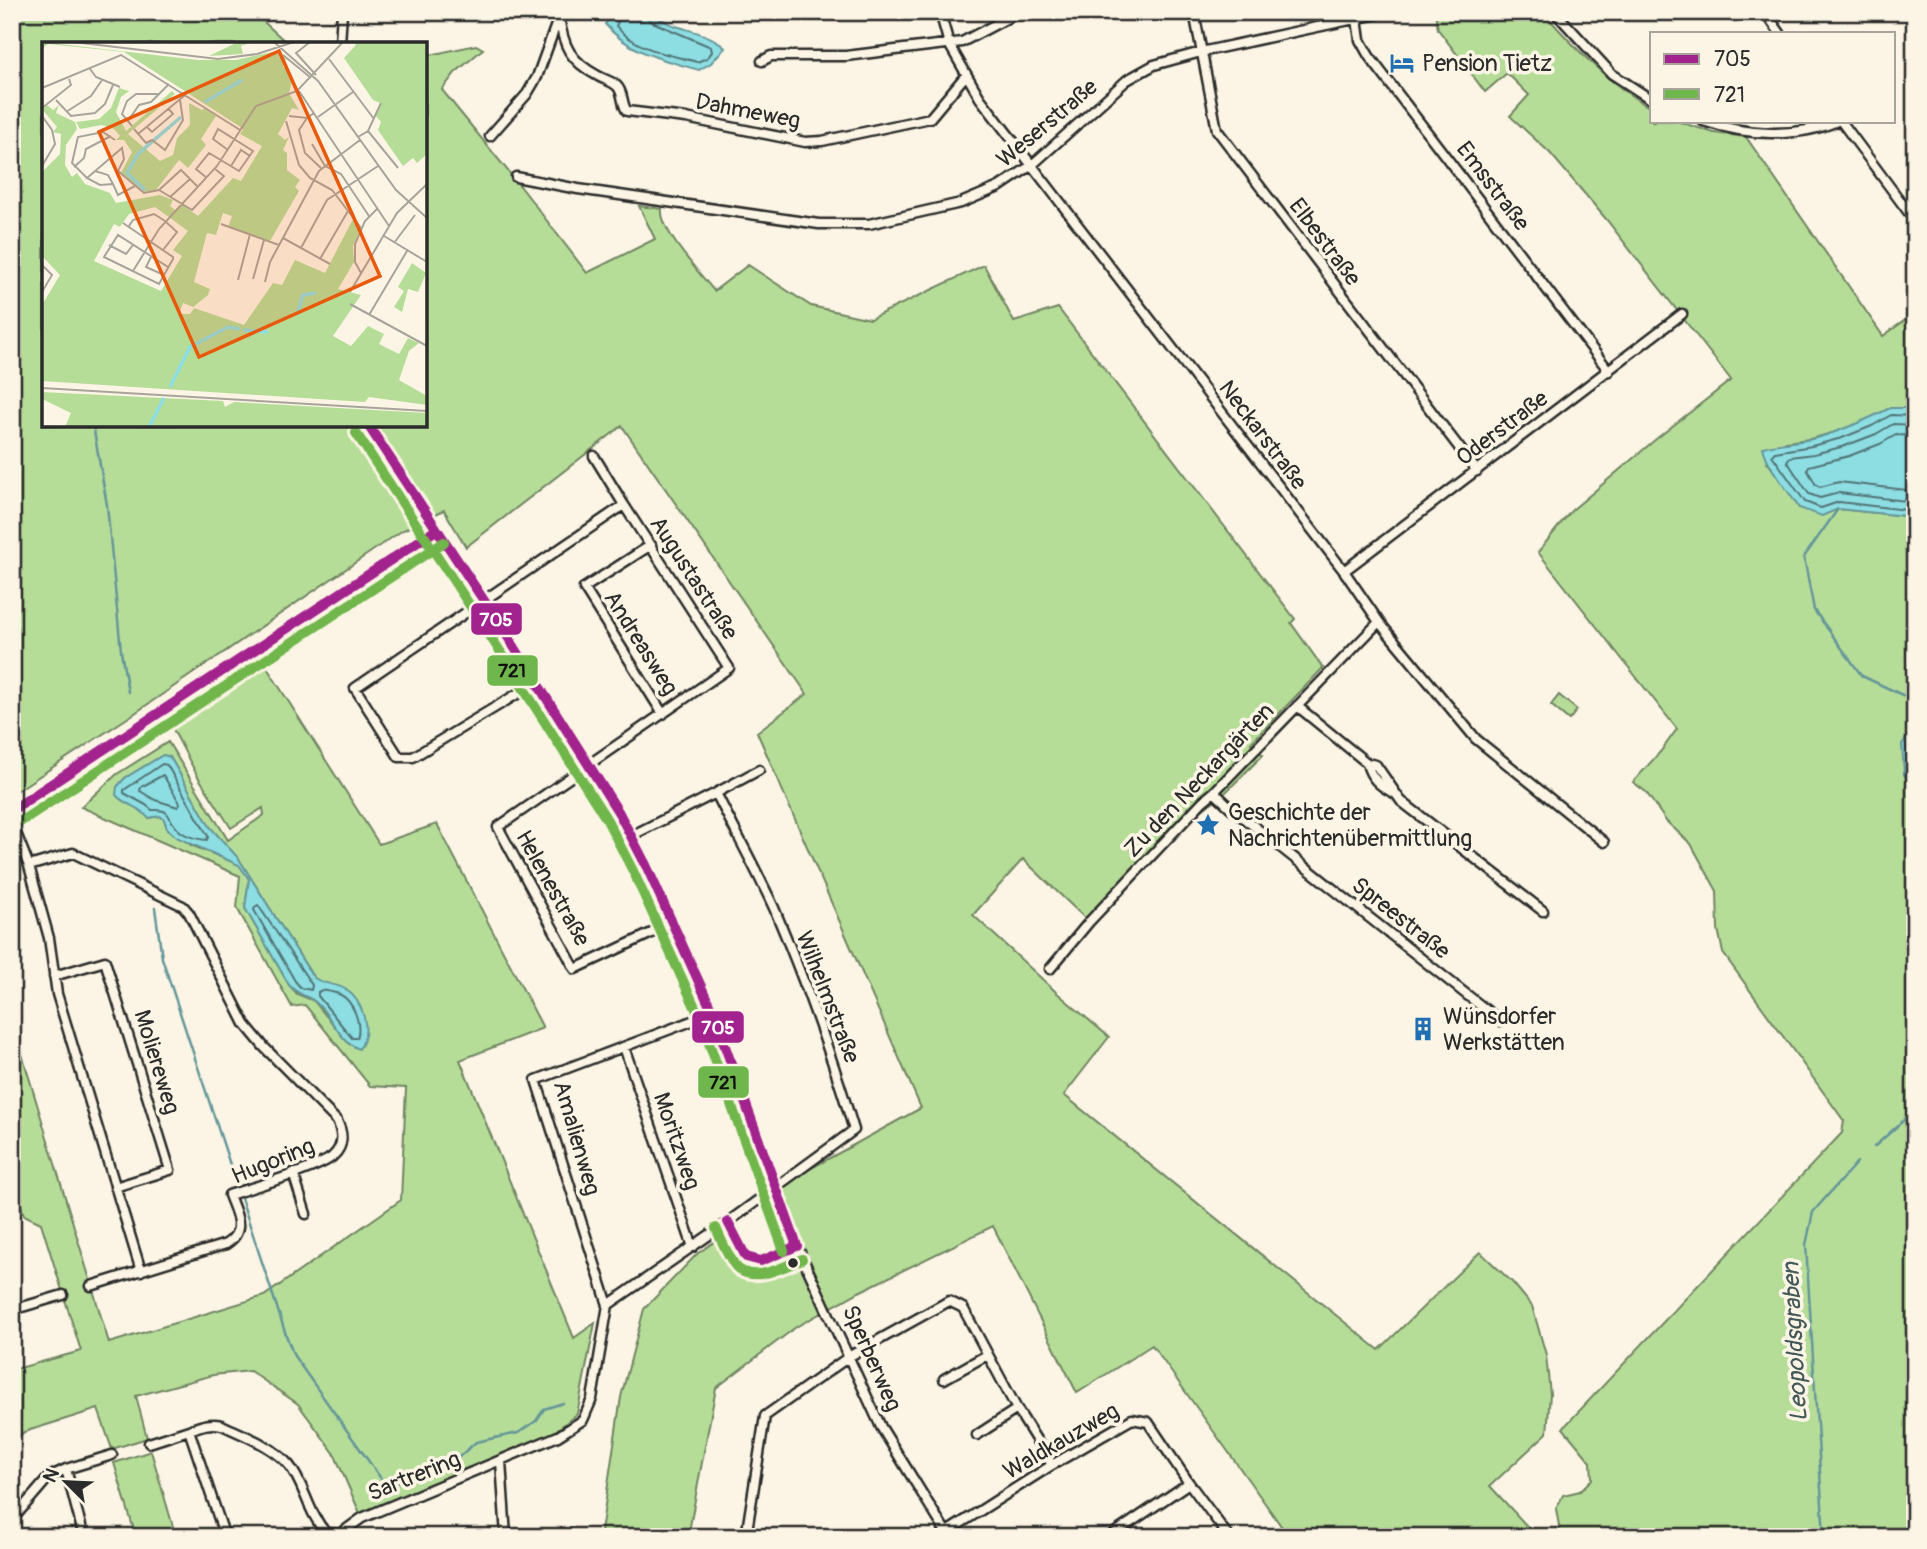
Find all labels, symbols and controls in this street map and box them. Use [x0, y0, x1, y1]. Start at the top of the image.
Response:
legend [1650, 32, 1896, 122]
inset map [42, 42, 427, 427]
text: 705 [1714, 46, 1751, 73]
hotel icon: Pension Tietz [1388, 49, 1416, 77]
place label: Pension Tietz [1422, 49, 1552, 78]
street label: Weserstraße [991, 72, 1104, 174]
text: 721 [1714, 82, 1745, 109]
street label: Dahmeweg [693, 87, 803, 135]
street label: Emsstraße [1450, 135, 1536, 237]
street label: Elbestraße [1283, 192, 1368, 292]
street label: Neckarstraße [1212, 375, 1314, 496]
street label: Oderstraße [1450, 384, 1554, 472]
street label: Augustastraße [643, 511, 745, 646]
street label: Andreasweg [598, 585, 684, 701]
line badge: 705 [470, 602, 523, 636]
text: 705 [479, 608, 513, 632]
line badge: 721 [486, 654, 539, 687]
text: 721 [498, 659, 526, 683]
street label: Zu den Neckargärten [1118, 697, 1280, 863]
place label: Geschichte der Nachrichtenübermittlung [1228, 798, 1472, 853]
place icon: Geschichte der Nachrichtenübermittlung [1194, 811, 1222, 839]
street label: Helenestraße [509, 825, 597, 952]
street label: Spreestraße [1346, 871, 1457, 966]
street label: Wilhelmstraße [790, 927, 867, 1068]
place label: Wünsdorfer Werkstätten [1443, 1002, 1565, 1057]
street label: Moliereweg [127, 1006, 187, 1118]
line badge: 705 [691, 1010, 745, 1044]
building icon: Wünsdorfer Werkstätten [1409, 1015, 1437, 1043]
text: 705 [701, 1016, 735, 1040]
line badge: 721 [697, 1065, 750, 1099]
text: 721 [709, 1071, 737, 1095]
street label: Amalienweg [547, 1078, 607, 1198]
street label: Moritzweg [647, 1089, 707, 1193]
street label: Hugoring [227, 1131, 319, 1191]
unlabelled marker [786, 1256, 800, 1270]
water label: Leopoldsgraben [1776, 1260, 1814, 1422]
street label: Sperberweg [836, 1300, 908, 1416]
street label: Waldkauzweg [998, 1396, 1124, 1486]
street label: Sartrering [363, 1444, 465, 1508]
north arrow [32, 1448, 102, 1518]
text: N [38, 1465, 65, 1486]

